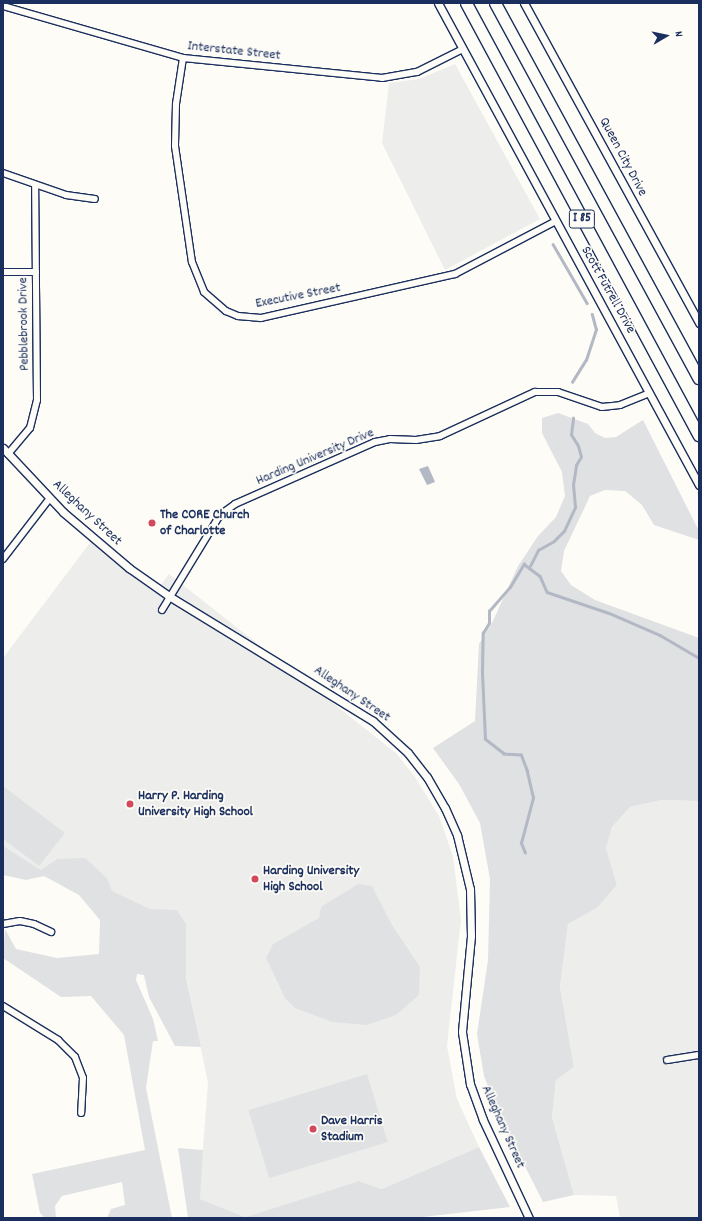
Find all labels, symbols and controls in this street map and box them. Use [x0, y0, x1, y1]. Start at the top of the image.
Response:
north arrow [646, 16, 686, 56]
text: N [670, 30, 686, 38]
street label: Interstate Street [187, 38, 281, 64]
street label: Queen City Drive [595, 115, 651, 199]
road number: I 85 [568, 208, 596, 230]
street label: Scott Futrell Drive [577, 243, 639, 337]
street label: Pebblebrook Drive [15, 277, 33, 371]
street label: Executive Street [254, 280, 342, 312]
street label: Harding University Drive [254, 425, 376, 489]
street label: Alleghany Street [49, 477, 125, 549]
place label: The CORE Church of Charlotte [160, 507, 249, 540]
marker: The CORE Church of Charlotte [147, 518, 157, 528]
street label: Alleghany Street [310, 662, 394, 726]
place label: Harry P. Harding University High School [138, 788, 253, 820]
marker: Harry P. Harding University High School [125, 799, 135, 809]
place label: Harding University High School [263, 863, 359, 896]
marker: Harding University High School [250, 874, 260, 884]
street label: Alleghany Street [477, 1083, 529, 1171]
place label: Dave Harris Stadium [321, 1113, 383, 1146]
marker: Dave Harris Stadium [308, 1124, 318, 1134]

